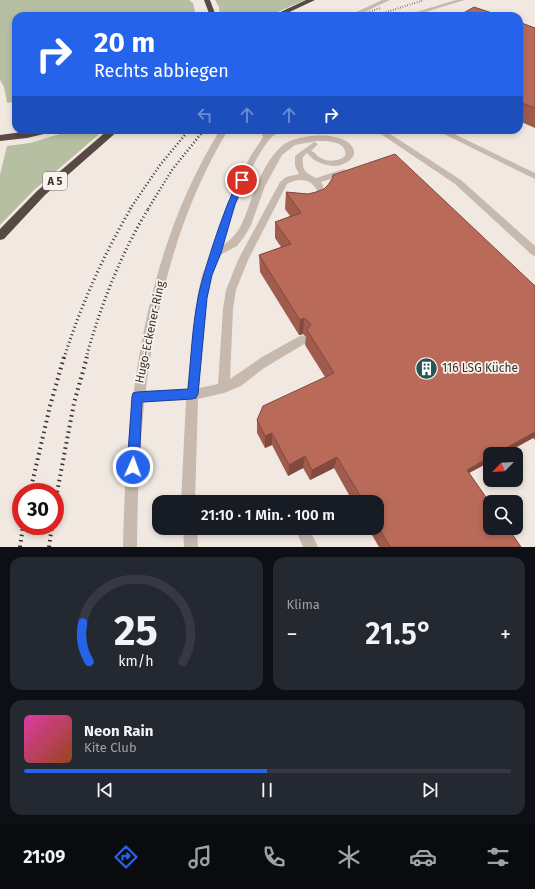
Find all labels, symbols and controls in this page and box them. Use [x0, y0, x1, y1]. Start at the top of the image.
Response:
text: 20 m [94, 26, 155, 59]
icon: right [28, 28, 80, 80]
text: Rechts abbiegen [94, 60, 229, 82]
icon: left [194, 104, 216, 126]
icon: ahead [236, 104, 258, 126]
icon: ahead [278, 104, 300, 126]
icon: right [320, 104, 342, 126]
pin [225, 163, 259, 197]
icon: arrive [231, 169, 253, 191]
road number: A 5 [43, 172, 67, 190]
street label: Hugo-Eckener-Ring [132, 279, 168, 384]
building icon: 116 LSG Küche [414, 355, 440, 381]
place label: 116 LSG Küche [442, 361, 518, 375]
position arrow [112, 446, 154, 488]
north arrow [483, 447, 523, 487]
map controls [483, 447, 523, 535]
speed limit sign: 30 [12, 483, 64, 535]
button: search [483, 495, 523, 535]
text: 21:10 · 1 Min. · 100 m [201, 506, 335, 524]
text: Klima [287, 597, 320, 612]
text: 25 [114, 605, 158, 655]
text: 21.5° [365, 616, 432, 652]
text: − [287, 621, 298, 648]
text: + [500, 621, 511, 648]
text: km/h [119, 652, 154, 669]
text: Neon Rain [84, 722, 153, 740]
text: Kite Club [84, 740, 137, 755]
icon: previous [94, 779, 116, 801]
icon: pause [256, 779, 278, 801]
icon: next [419, 779, 441, 801]
icon: directions [112, 843, 140, 871]
icon: music [186, 843, 214, 871]
icon: phone [260, 843, 288, 871]
icon: climate [335, 843, 363, 871]
icon: car [409, 843, 437, 871]
icon: filters [484, 843, 512, 871]
text: 21:09 [23, 846, 65, 868]

